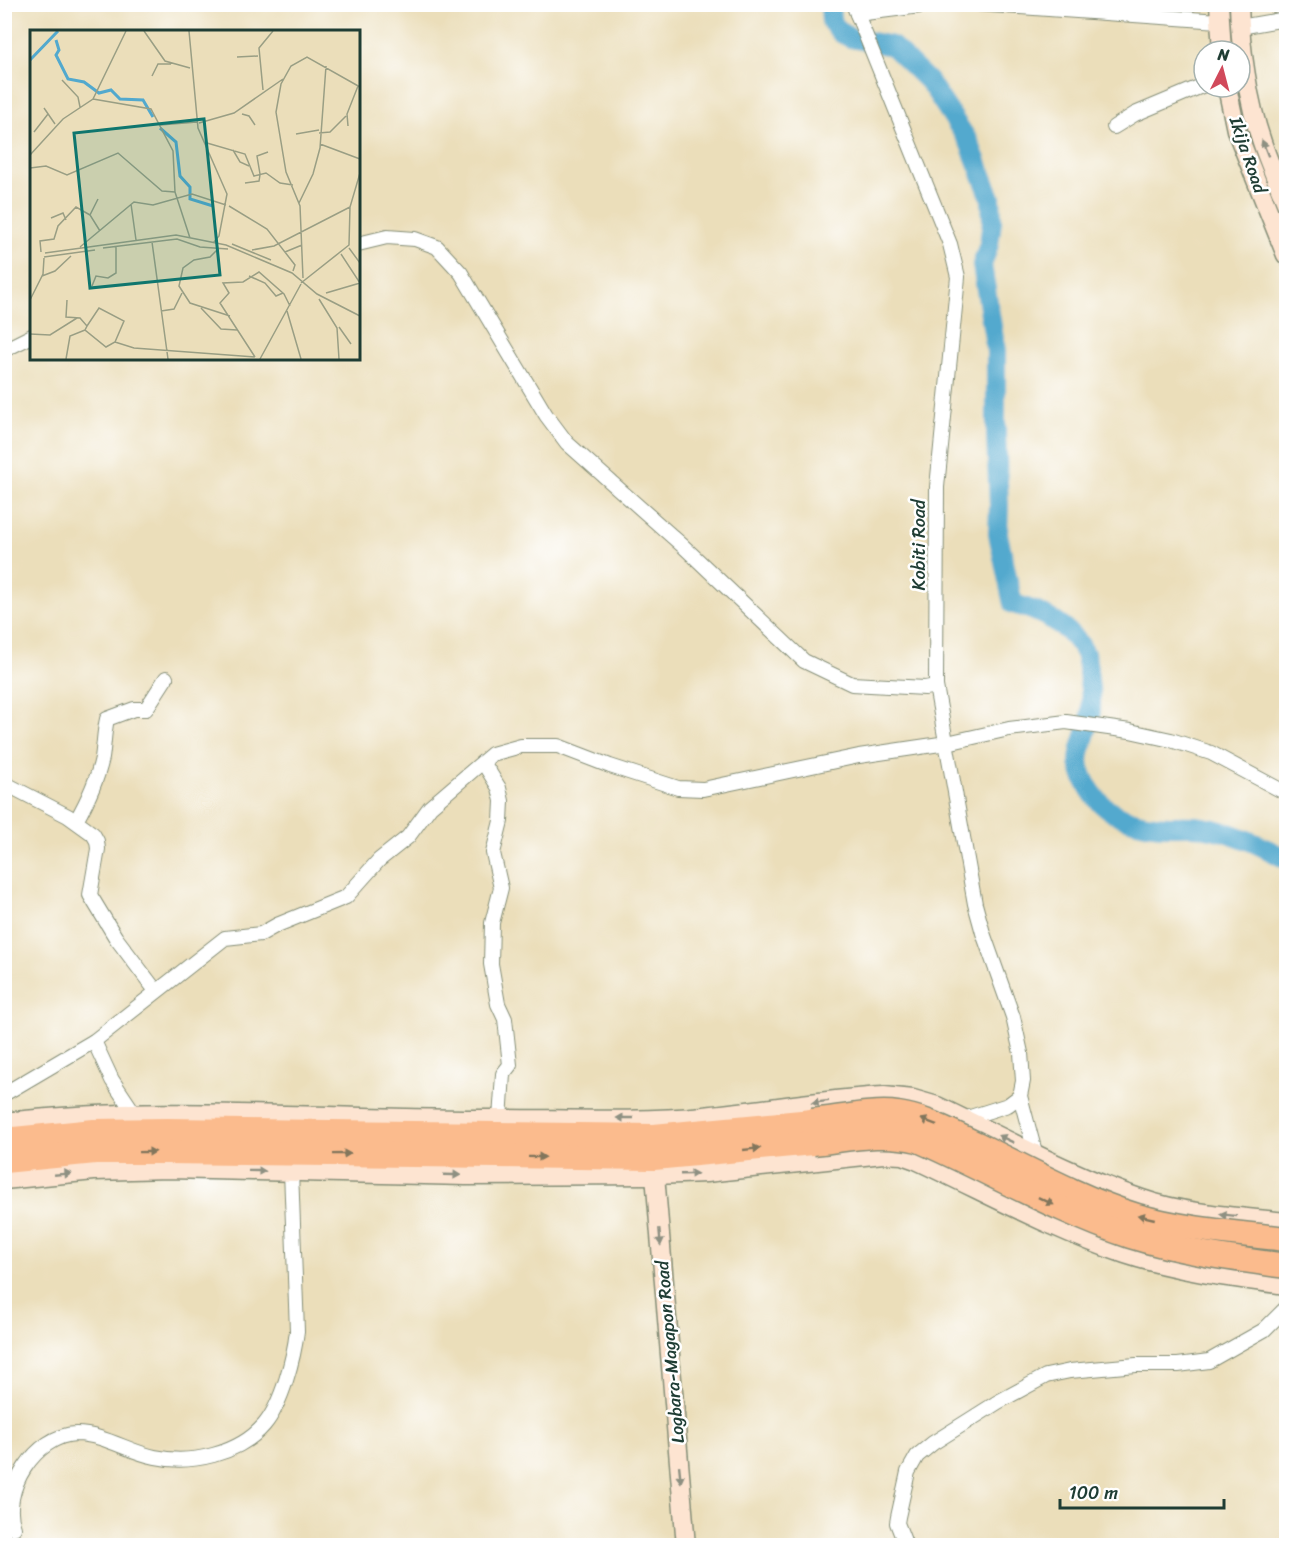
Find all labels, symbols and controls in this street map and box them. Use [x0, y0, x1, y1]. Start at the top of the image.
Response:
inset map [30, 30, 360, 360]
north arrow [1192, 39, 1252, 99]
text: N [1215, 39, 1231, 70]
street label: Ikija Road [1220, 111, 1277, 199]
one-way arrow [1260, 139, 1270, 157]
street label: Kobiti Road [903, 498, 935, 591]
one-way arrow [810, 1098, 829, 1107]
one-way arrow [616, 1113, 635, 1123]
one-way arrow [920, 1117, 938, 1127]
one-way arrow [997, 1134, 1014, 1143]
one-way arrow [743, 1144, 762, 1153]
one-way arrow [137, 1147, 156, 1157]
one-way arrow [332, 1149, 351, 1159]
one-way arrow [527, 1152, 546, 1162]
one-way arrow [248, 1166, 267, 1175]
one-way arrow [53, 1169, 72, 1179]
one-way arrow [680, 1169, 699, 1178]
one-way arrow [443, 1171, 462, 1180]
one-way arrow [1037, 1197, 1054, 1206]
one-way arrow [1219, 1211, 1238, 1220]
one-way arrow [1137, 1212, 1155, 1222]
one-way arrow [655, 1228, 665, 1247]
street label: Logbara-Magapon Road [646, 1258, 694, 1445]
one-way arrow [675, 1464, 685, 1483]
scale bar [1060, 1472, 1224, 1510]
text: 100 m [1069, 1477, 1118, 1509]

